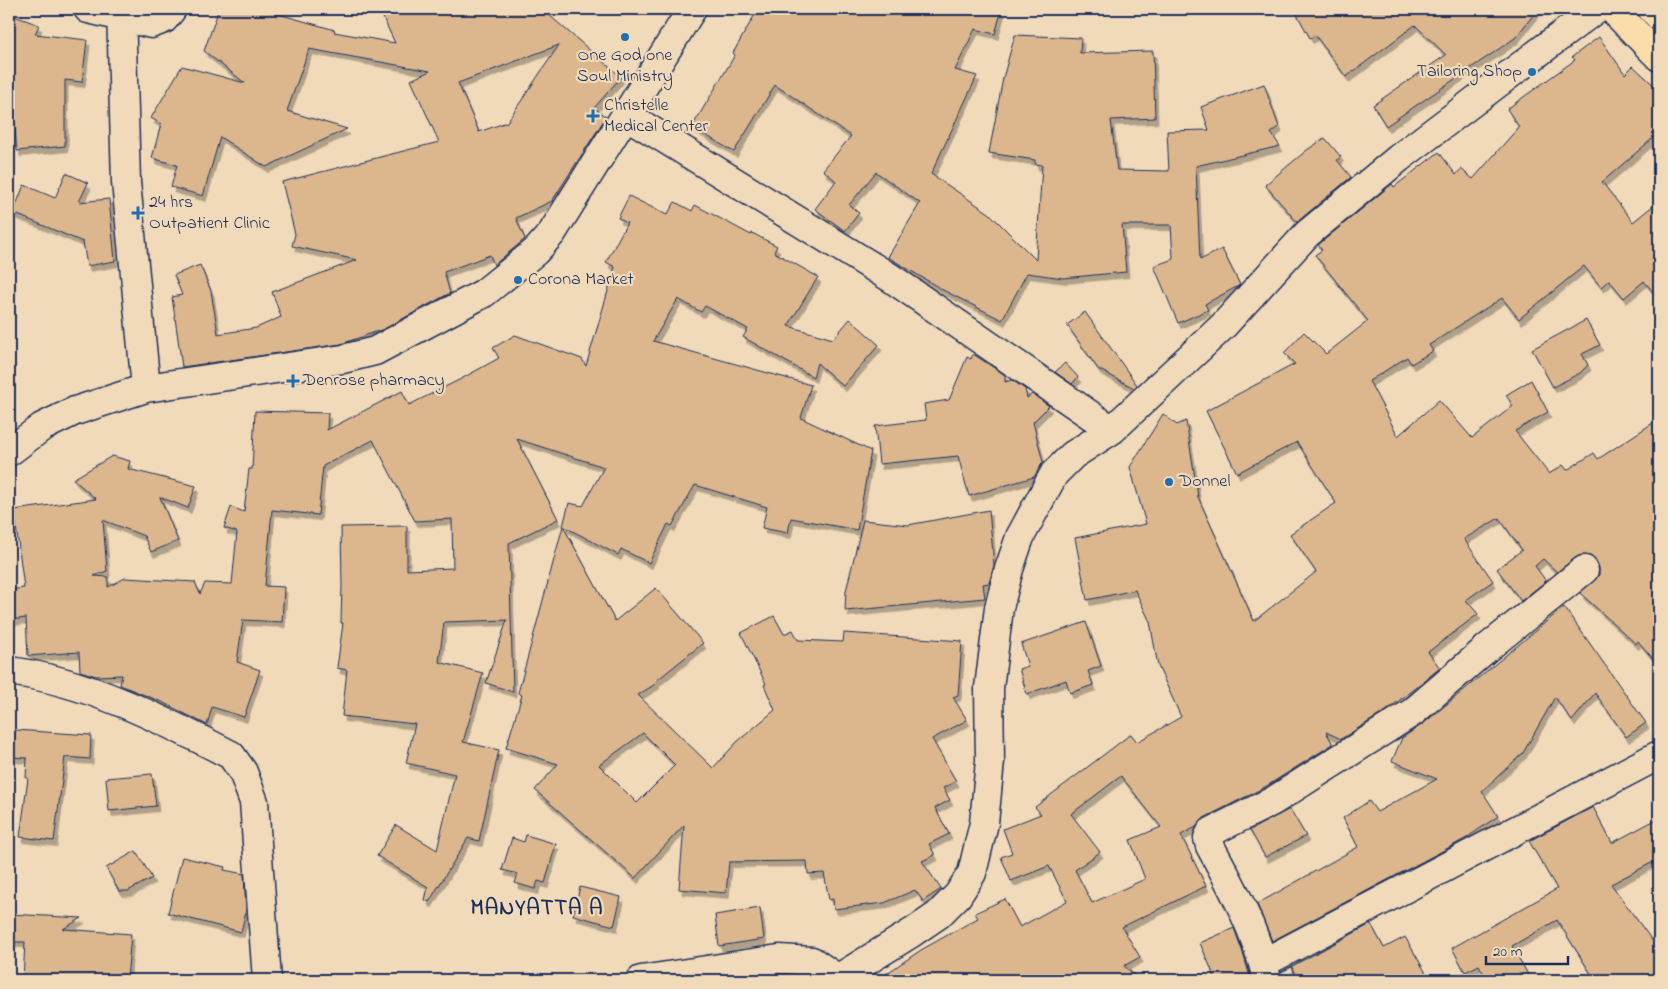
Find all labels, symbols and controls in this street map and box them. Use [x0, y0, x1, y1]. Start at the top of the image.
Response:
marker: One God one Soul Ministry [619, 31, 631, 43]
place label: One God one Soul Ministry [577, 43, 673, 90]
place label: Tailoring Shop [1417, 59, 1522, 86]
marker: Tailoring Shop [1526, 66, 1538, 78]
place label: Christelle Medical Center [604, 93, 709, 140]
marker: Christelle Medical Center [586, 109, 600, 123]
place label: 24 hrs Outpatient Clinic [149, 190, 270, 237]
marker: 24 hrs Outpatient Clinic [131, 206, 145, 220]
place label: Corona Market [528, 267, 634, 293]
marker: Corona Market [512, 274, 524, 286]
place label: Denrose pharmacy [302, 368, 445, 394]
marker: Denrose pharmacy [287, 375, 299, 387]
place label: Donnel [1178, 469, 1230, 495]
marker: Donnel [1163, 476, 1175, 488]
district label: MANYATTA A [470, 893, 604, 925]
scale bar [1486, 934, 1568, 966]
text: 20 m [1493, 941, 1523, 963]

